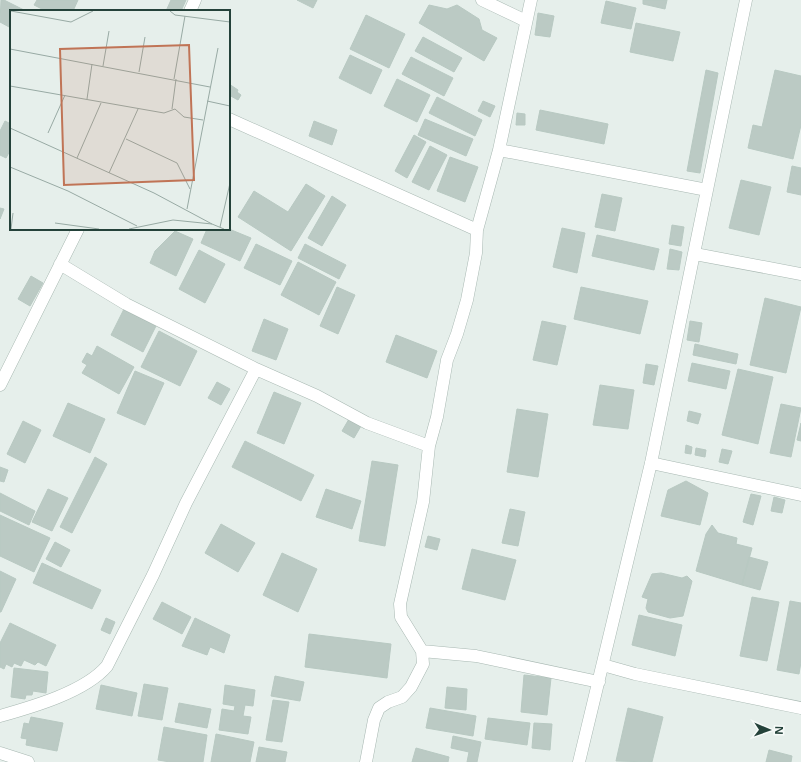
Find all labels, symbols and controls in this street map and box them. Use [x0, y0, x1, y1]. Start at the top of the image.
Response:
inset map [10, 10, 230, 230]
north arrow [749, 710, 789, 750]
text: N [772, 726, 787, 735]

